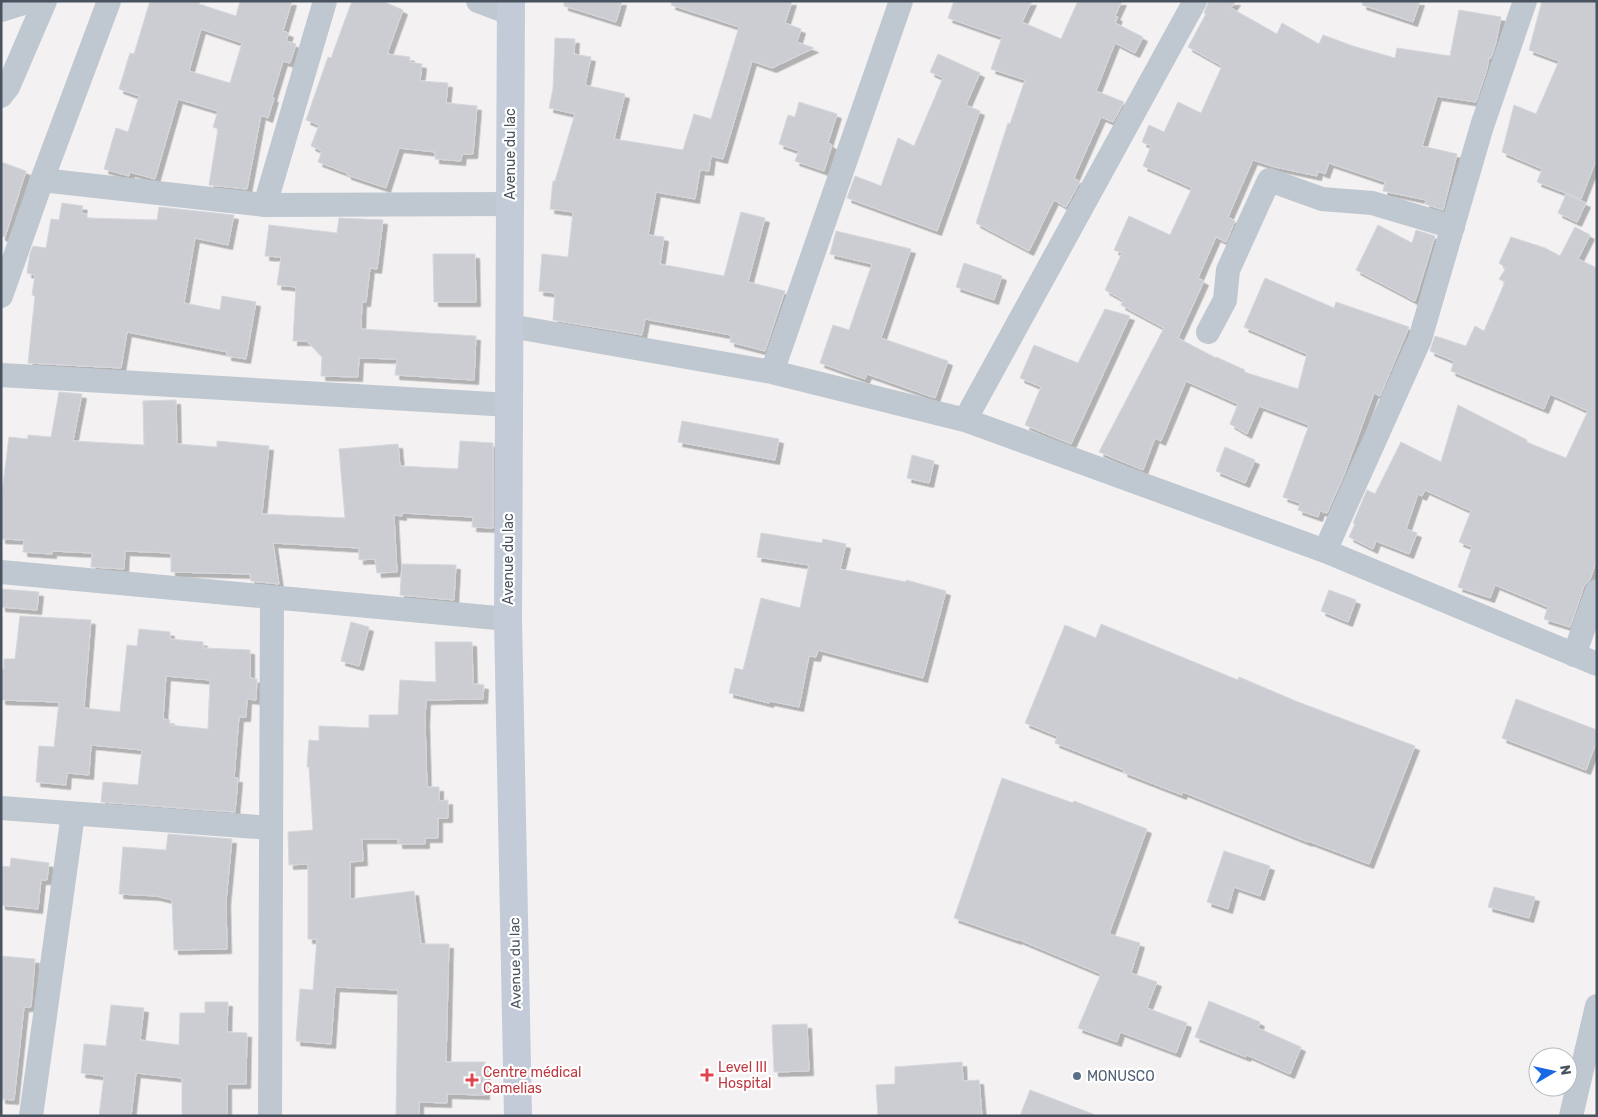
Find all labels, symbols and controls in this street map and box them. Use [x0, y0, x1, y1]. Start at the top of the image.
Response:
street label: Avenue du lac [502, 108, 519, 200]
street label: Avenue du lac [500, 513, 517, 605]
street label: Avenue du lac [506, 917, 525, 1009]
north arrow [1528, 1047, 1578, 1097]
place label: Level III Hospital [718, 1059, 772, 1092]
place label: Centre médical Camelias [483, 1064, 581, 1097]
text: N [1556, 1064, 1575, 1076]
marker: Level III Hospital [700, 1068, 714, 1082]
place label: MONUSCO [1087, 1068, 1155, 1085]
marker: MONUSCO [1071, 1070, 1083, 1082]
marker: Centre médical Camelias [465, 1073, 479, 1087]

